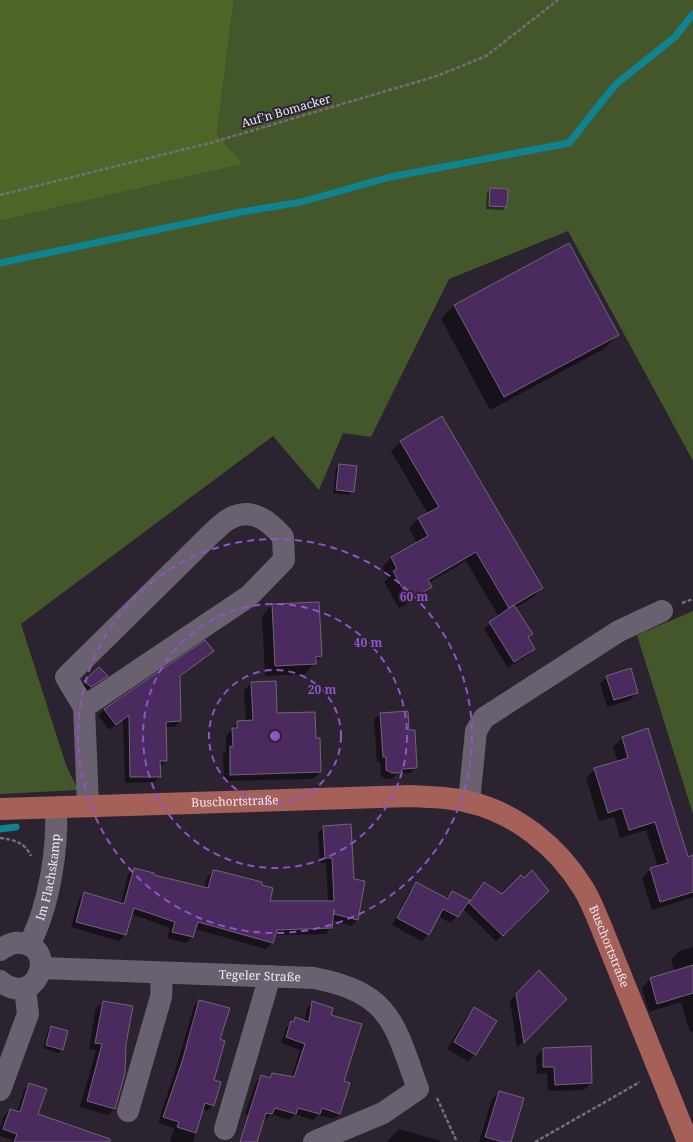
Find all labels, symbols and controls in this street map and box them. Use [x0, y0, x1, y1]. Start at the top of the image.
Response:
street label: Auf'n Bomacker [239, 90, 333, 131]
text: 60 m [400, 588, 428, 605]
text: 40 m [354, 634, 382, 651]
text: 20 m [308, 681, 336, 698]
centre of rings [268, 729, 282, 743]
street label: Buschortstraße [191, 791, 279, 811]
street label: Im Flachskamp [31, 833, 64, 923]
street label: Buschortstraße [585, 902, 634, 990]
street label: Tegeler Straße [219, 966, 301, 986]

